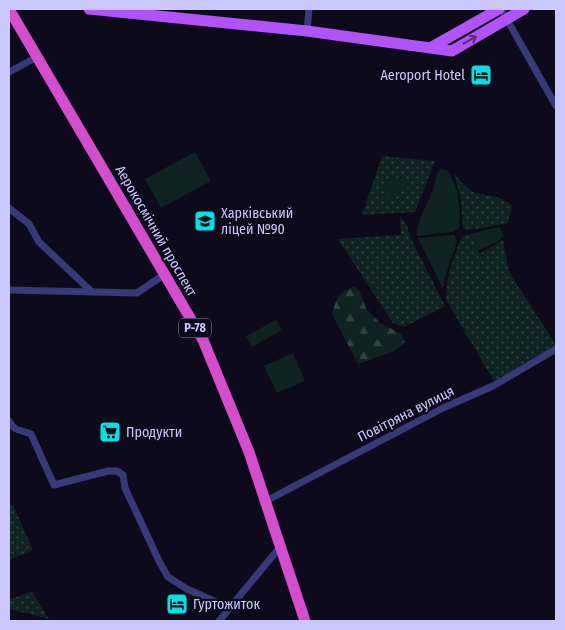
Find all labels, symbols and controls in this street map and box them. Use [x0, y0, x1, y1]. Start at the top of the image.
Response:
one-way arrow [462, 35, 476, 45]
hotel icon: Aeroport Hotel [469, 63, 493, 87]
place label: Aeroport Hotel [380, 67, 465, 84]
street label: Аерокосмічний проспект [112, 162, 201, 300]
place label: Харківський ліцей №90 [221, 205, 293, 238]
school or university icon: Харківський ліцей №90 [193, 209, 217, 233]
road number: Р-78 [179, 318, 211, 338]
street label: Повітряна вулиця [355, 382, 457, 446]
supermarket icon: Продукти [98, 420, 122, 444]
place label: Продукти [126, 424, 182, 441]
hotel icon: Гуртожиток [165, 592, 189, 616]
place label: Гуртожиток [193, 596, 260, 613]

